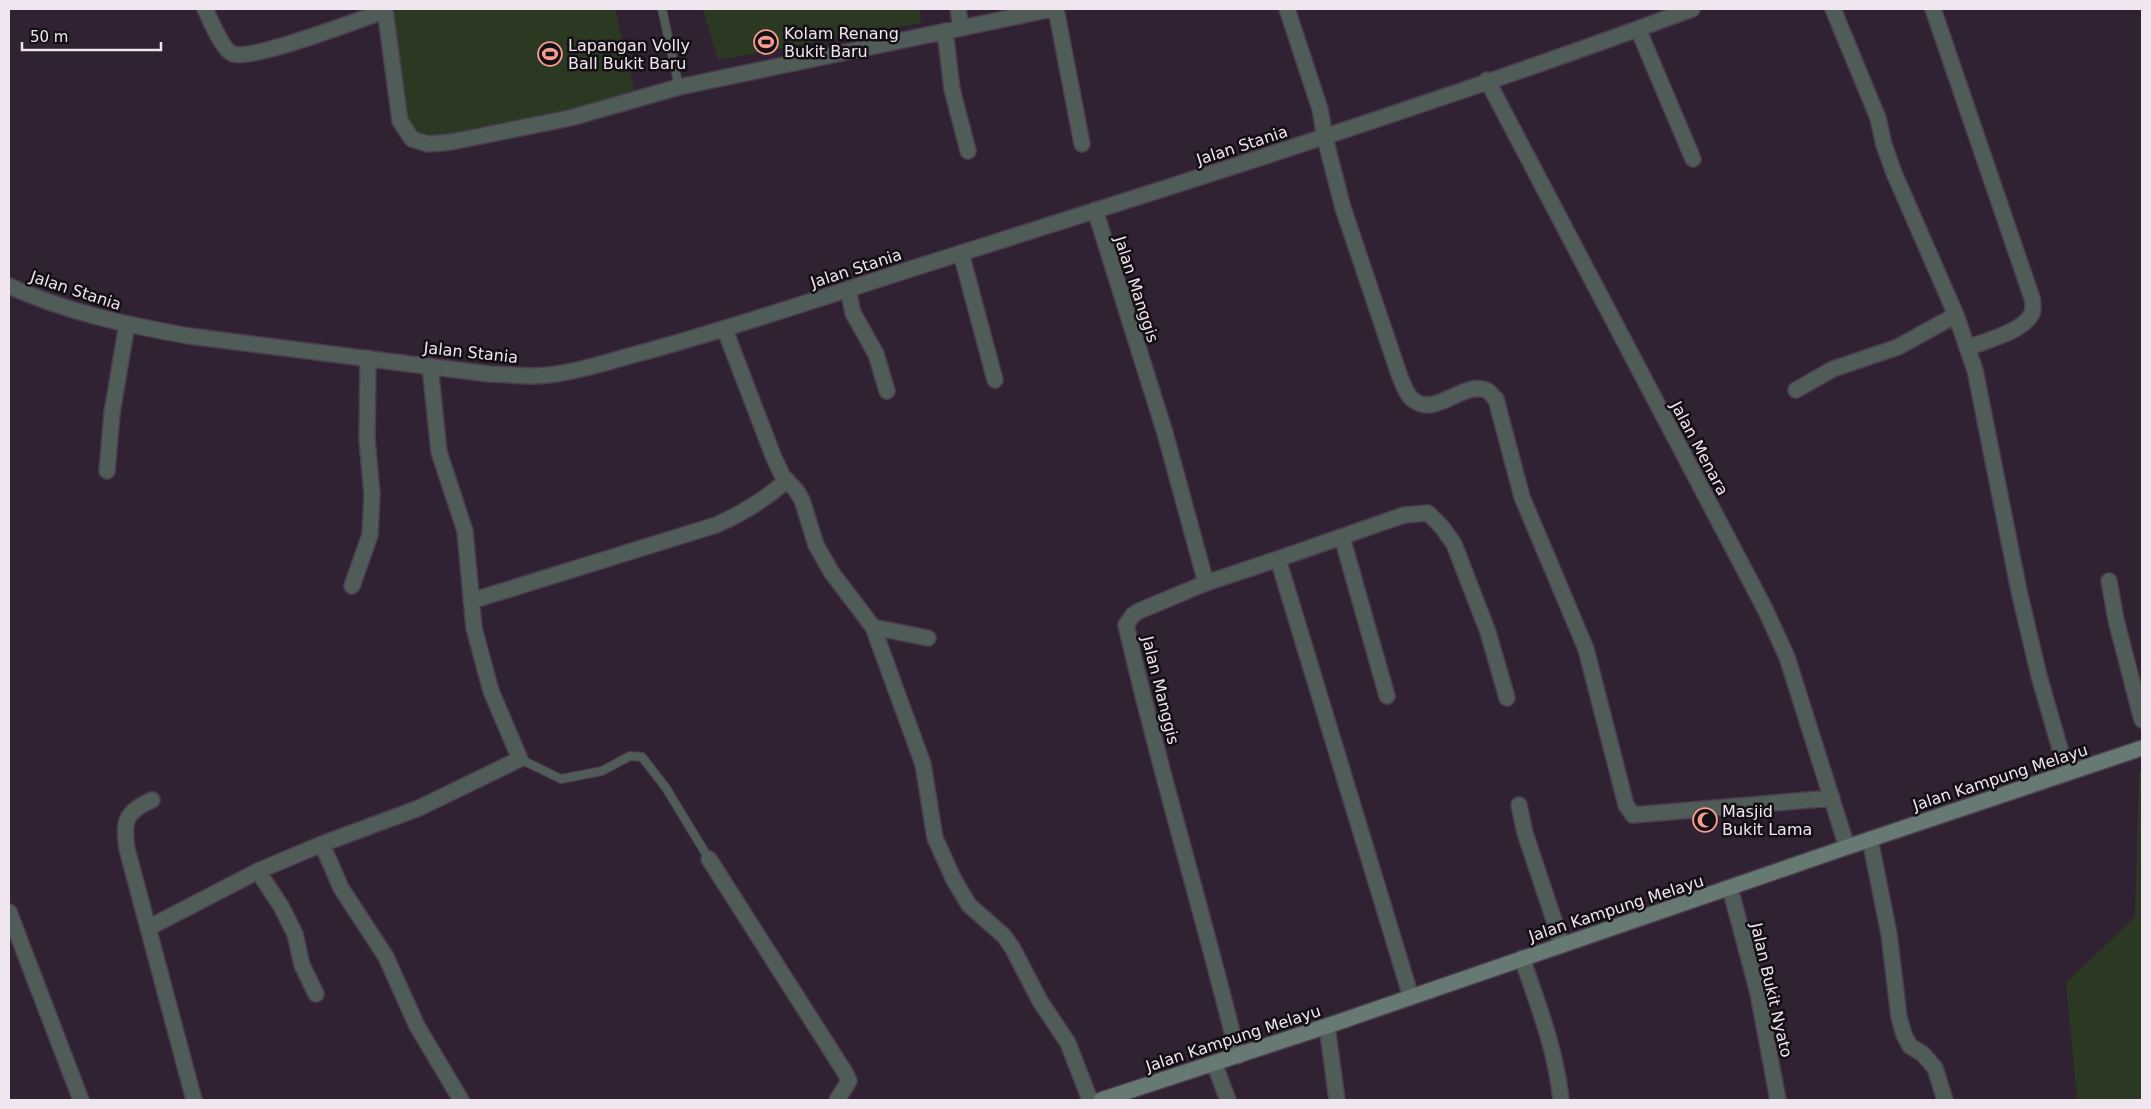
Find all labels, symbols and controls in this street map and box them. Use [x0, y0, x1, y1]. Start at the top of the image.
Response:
scale bar [22, 20, 161, 52]
place label: Kolam Renang Bukit Baru [784, 24, 899, 61]
text: 50 m [30, 28, 68, 46]
sports icon: Kolam Renang Bukit Baru [753, 29, 779, 55]
place label: Lapangan Volly Ball Bukit Baru [568, 36, 690, 73]
sports icon: Lapangan Volly Ball Bukit Baru [537, 41, 563, 67]
street label: Jalan Stania [1193, 122, 1290, 169]
street label: Jalan Manggis [1110, 233, 1163, 345]
street label: Jalan Stania [807, 245, 904, 292]
street label: Jalan Stania [27, 267, 124, 314]
street label: Jalan Stania [422, 338, 519, 367]
street label: Jalan Menara [1666, 397, 1732, 499]
street label: Jalan Manggis [1138, 633, 1183, 746]
street label: Jalan Kampung Melayu [1909, 740, 2090, 815]
place label: Masjid Bukit Lama [1722, 802, 1812, 839]
mosque icon: Masjid Bukit Lama [1692, 807, 1718, 833]
street label: Jalan Kampung Melayu [1525, 871, 1706, 946]
street label: Jalan Bukit Nyato [1747, 920, 1796, 1059]
street label: Jalan Kampung Melayu [1142, 1001, 1323, 1076]

